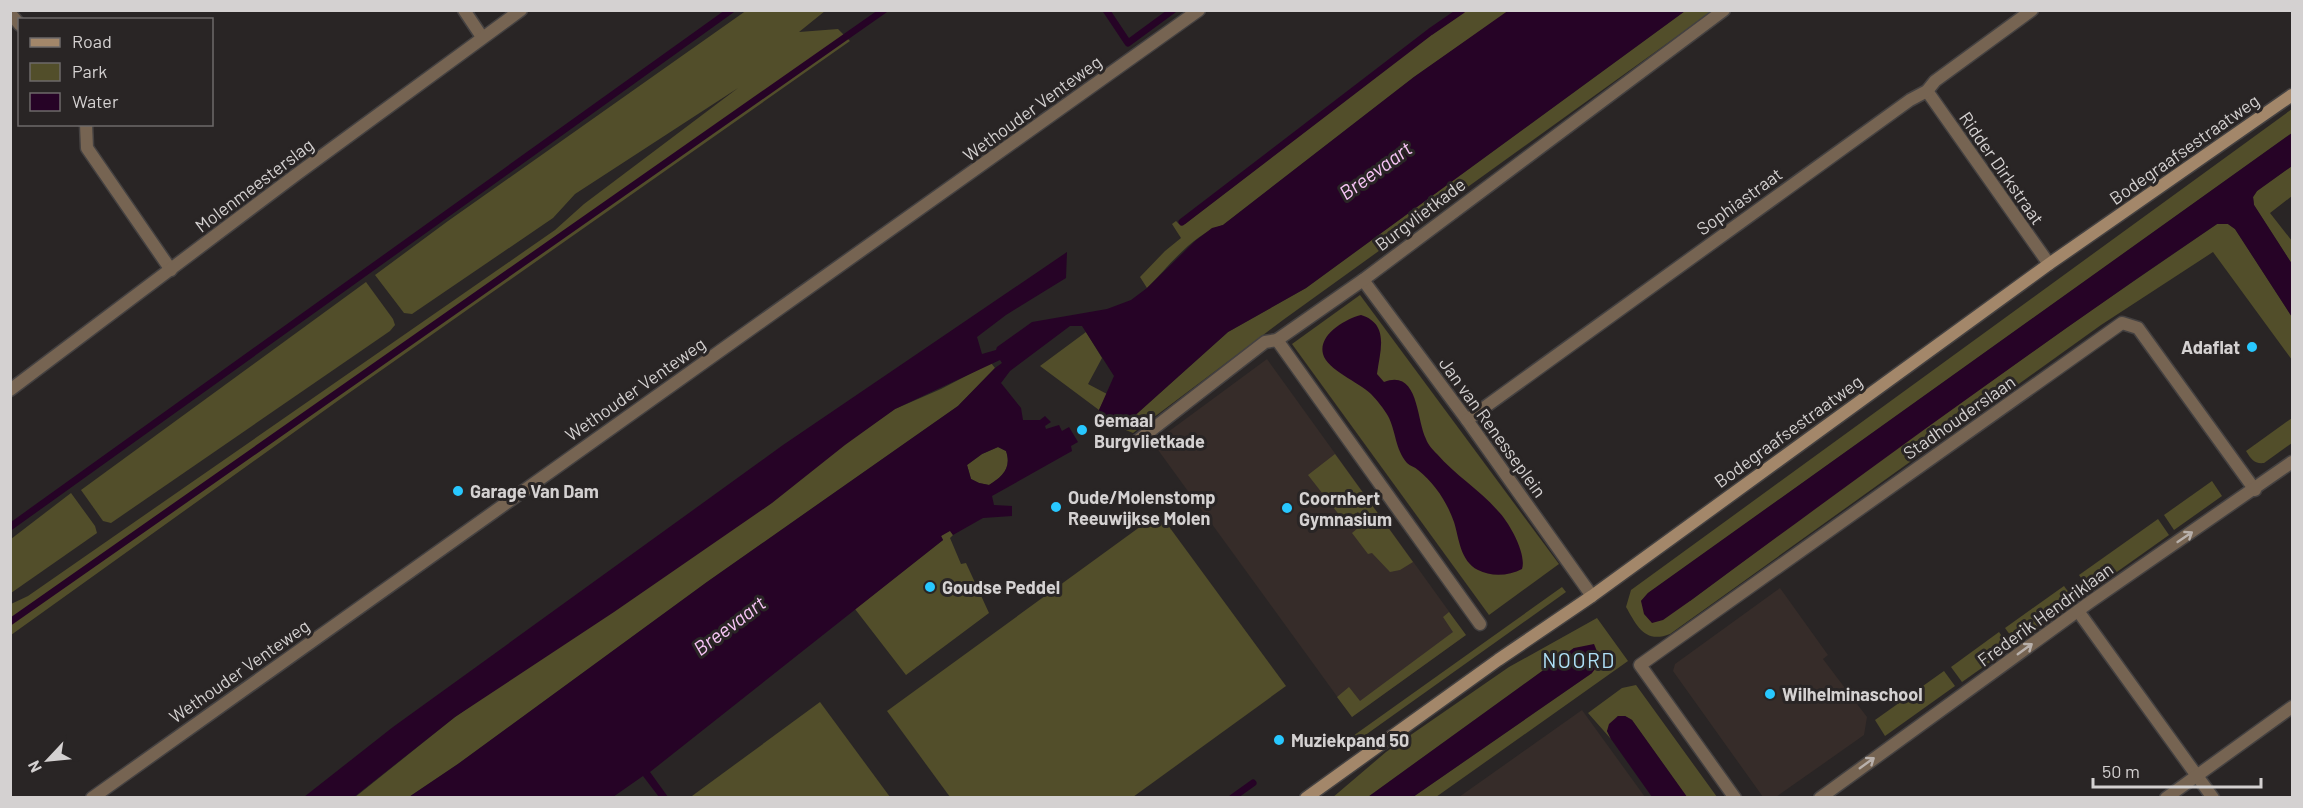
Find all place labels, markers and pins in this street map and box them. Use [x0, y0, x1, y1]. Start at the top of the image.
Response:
place label: Adaflat [2181, 336, 2240, 358]
marker: Adaflat [2245, 340, 2259, 354]
place label: Gemaal Burgvlietkade [1094, 409, 1205, 452]
marker: Gemaal Burgvlietkade [1075, 423, 1089, 437]
place label: Garage Van Dam [470, 480, 599, 502]
marker: Garage Van Dam [451, 484, 465, 498]
place label: Oude/Molenstomp Reeuwijkse Molen [1068, 486, 1216, 529]
place label: Coornhert Gymnasium [1299, 487, 1392, 530]
marker: Oude/Molenstomp Reeuwijkse Molen [1049, 500, 1063, 514]
marker: Coornhert Gymnasium [1280, 501, 1294, 515]
place label: Goudse Peddel [942, 576, 1060, 598]
marker: Goudse Peddel [923, 580, 937, 594]
place label: Wilhelminaschool [1782, 683, 1923, 705]
marker: Wilhelminaschool [1763, 687, 1777, 701]
place label: Muziekpand 50 [1291, 729, 1409, 751]
marker: Muziekpand 50 [1272, 733, 1286, 747]

